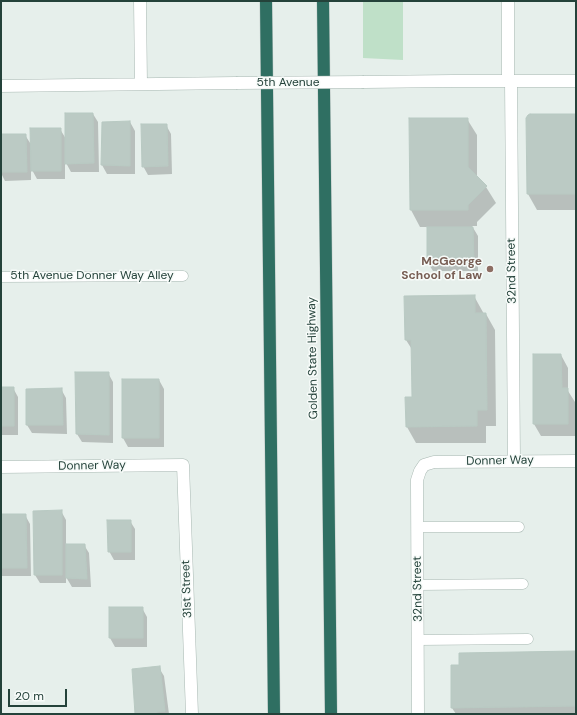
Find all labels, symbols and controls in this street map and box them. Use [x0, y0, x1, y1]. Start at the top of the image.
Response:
street label: 5th Avenue [257, 76, 319, 90]
street label: 32nd Street [504, 238, 520, 304]
place label: McGeorge School of Law [401, 255, 482, 283]
marker: McGeorge School of Law [485, 264, 495, 274]
street label: 5th Avenue Donner Way Alley [10, 269, 174, 283]
street label: Golden State Highway [305, 297, 321, 419]
street label: Donner Way [466, 453, 534, 469]
street label: Donner Way [58, 458, 126, 474]
street label: 32nd Street [410, 556, 426, 622]
street label: 31st Street [179, 560, 195, 618]
scale bar [10, 681, 69, 707]
text: 20 m [15, 688, 44, 704]

